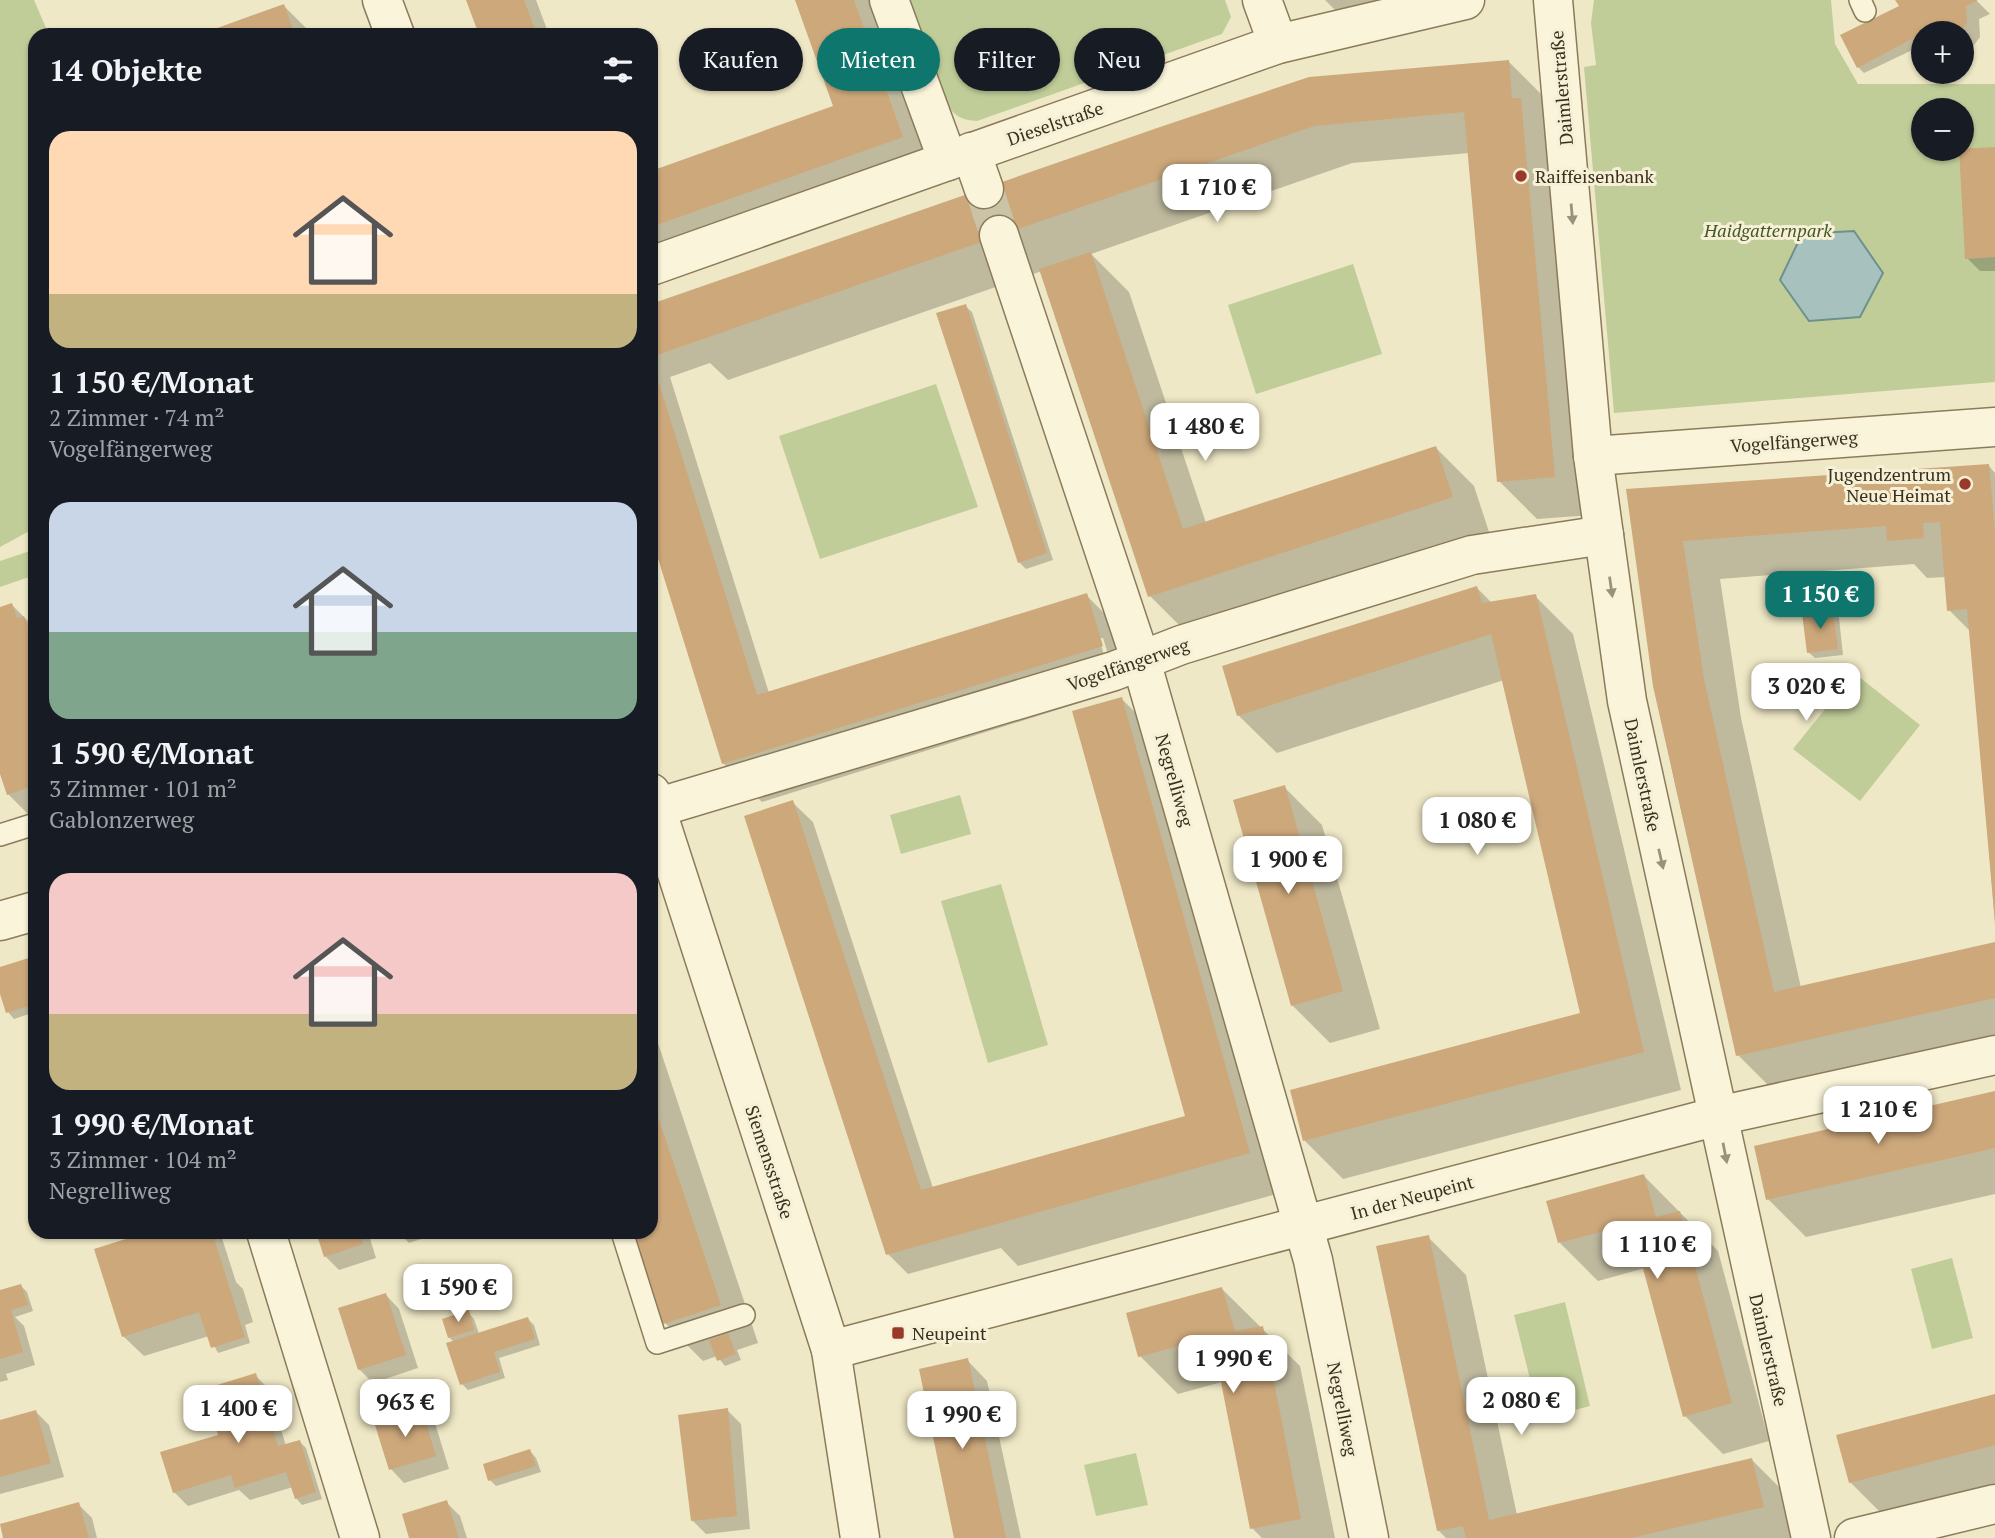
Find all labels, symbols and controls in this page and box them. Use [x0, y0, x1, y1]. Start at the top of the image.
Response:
map controls [1911, 21, 1974, 161]
button: + [1911, 21, 1974, 84]
chip: Kaufen [679, 28, 803, 91]
chip: Mieten [817, 28, 940, 91]
chip: Filter [954, 28, 1060, 91]
chip: Neu [1074, 28, 1165, 91]
street label: Daimlerstraße [1544, 30, 1578, 146]
text: 14 Objekte [49, 50, 202, 90]
icon: filters [599, 51, 637, 89]
street label: Dieselstraße [1004, 95, 1106, 151]
button: − [1911, 98, 1974, 161]
pin: 1 710 € [1152, 164, 1282, 224]
place label: Raiffeisenbank [1535, 164, 1655, 188]
marker: Raiffeisenbank [1513, 168, 1529, 184]
text: 1 710 € [1178, 171, 1256, 202]
icon: home [280, 177, 406, 303]
one-way arrow [1567, 204, 1578, 226]
park label: Haidgatternpark [1703, 218, 1832, 242]
text: 1 150 €/Monat [49, 362, 254, 402]
text: 2 Zimmer · 74 m² [49, 402, 224, 433]
pin: 1 480 € [1140, 404, 1270, 463]
text: 1 480 € [1166, 410, 1244, 441]
street label: Vogelfängerweg [1730, 425, 1859, 457]
text: Vogelfängerweg [49, 433, 212, 464]
place label: Jugendzentrum Neue Heimat [1828, 462, 1951, 507]
marker: Jugendzentrum Neue Heimat [1957, 476, 1973, 492]
icon: home [280, 548, 406, 674]
pin: 1 150 € [1755, 572, 1885, 631]
one-way arrow [1606, 576, 1617, 598]
text: 1 150 € [1781, 578, 1859, 609]
street label: Vogelfängerweg [1064, 632, 1193, 696]
pin: 3 020 € [1741, 664, 1871, 723]
text: 3 020 € [1767, 670, 1845, 701]
street label: Daimlerstraße [1619, 716, 1667, 834]
street label: Negrelliweg [1150, 731, 1200, 830]
text: 1 590 €/Monat [49, 733, 254, 773]
text: 3 Zimmer · 101 m² [49, 773, 237, 804]
pin: 1 080 € [1412, 798, 1542, 857]
text: Gablonzerweg [49, 804, 194, 835]
text: 1 080 € [1438, 804, 1516, 835]
pin: 1 900 € [1223, 836, 1353, 896]
text: 1 900 € [1249, 843, 1327, 874]
one-way arrow [1655, 848, 1666, 870]
icon: home [280, 919, 406, 1045]
pin: 1 210 € [1813, 1086, 1943, 1146]
text: 1 210 € [1839, 1093, 1917, 1124]
street label: Siemensstraße [740, 1102, 800, 1222]
text: 1 990 €/Monat [49, 1104, 254, 1144]
one-way arrow [1719, 1142, 1730, 1164]
text: 3 Zimmer · 104 m² [49, 1144, 237, 1175]
street label: In der Neupeint [1348, 1169, 1476, 1225]
text: Negrelliweg [49, 1175, 171, 1206]
pin: 1 110 € [1592, 1222, 1722, 1281]
text: 1 110 € [1618, 1228, 1696, 1259]
pin: 1 590 € [393, 1264, 523, 1324]
text: 1 590 € [419, 1271, 497, 1302]
street label: Daimlerstraße [1744, 1291, 1794, 1409]
place label: Neupeint [912, 1321, 987, 1345]
marker: Neupeint [890, 1325, 906, 1341]
pin: 1 990 € [1168, 1336, 1298, 1395]
text: 1 990 € [1194, 1342, 1272, 1373]
street label: Negrelliweg [1322, 1360, 1364, 1459]
pin: 2 080 € [1456, 1378, 1586, 1437]
pin: 963 € [356, 1380, 454, 1439]
text: 2 080 € [1482, 1384, 1560, 1415]
pin: 1 400 € [173, 1386, 303, 1445]
text: 963 € [376, 1386, 434, 1417]
text: 1 400 € [199, 1392, 277, 1423]
pin: 1 990 € [897, 1392, 1027, 1451]
text: 1 990 € [923, 1398, 1001, 1429]

